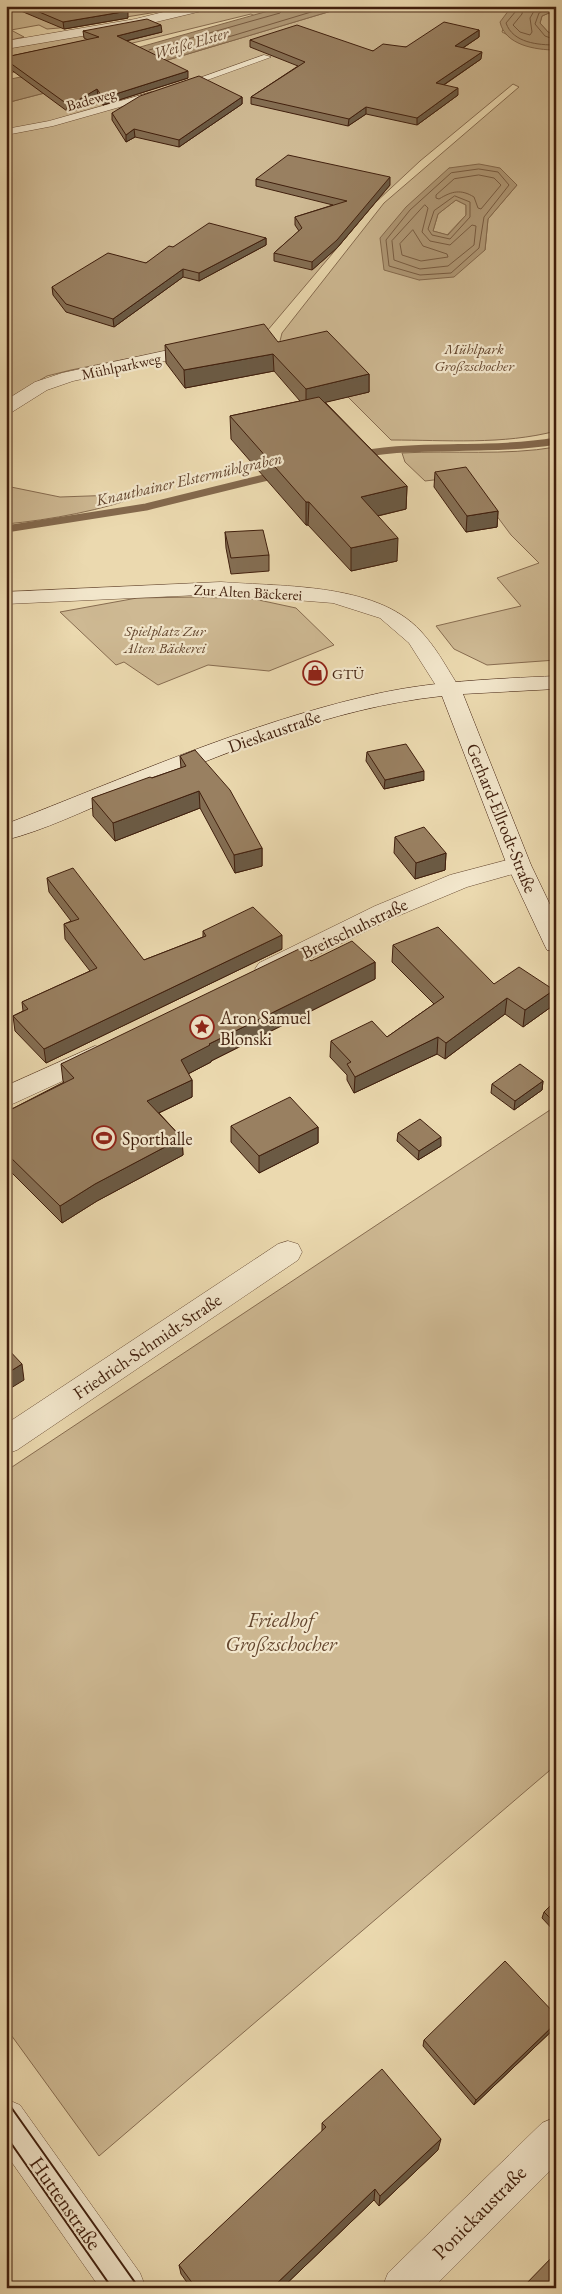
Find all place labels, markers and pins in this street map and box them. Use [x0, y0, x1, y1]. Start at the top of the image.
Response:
shop icon: GTÜ [302, 660, 328, 686]
place label: GTÜ [332, 664, 364, 683]
place label: Aron Samuel Blonski [219, 1006, 311, 1050]
place icon: Aron Samuel Blonski [189, 1014, 215, 1040]
sports icon: Sporthalle [91, 1125, 117, 1151]
place label: Sporthalle [122, 1127, 192, 1150]

